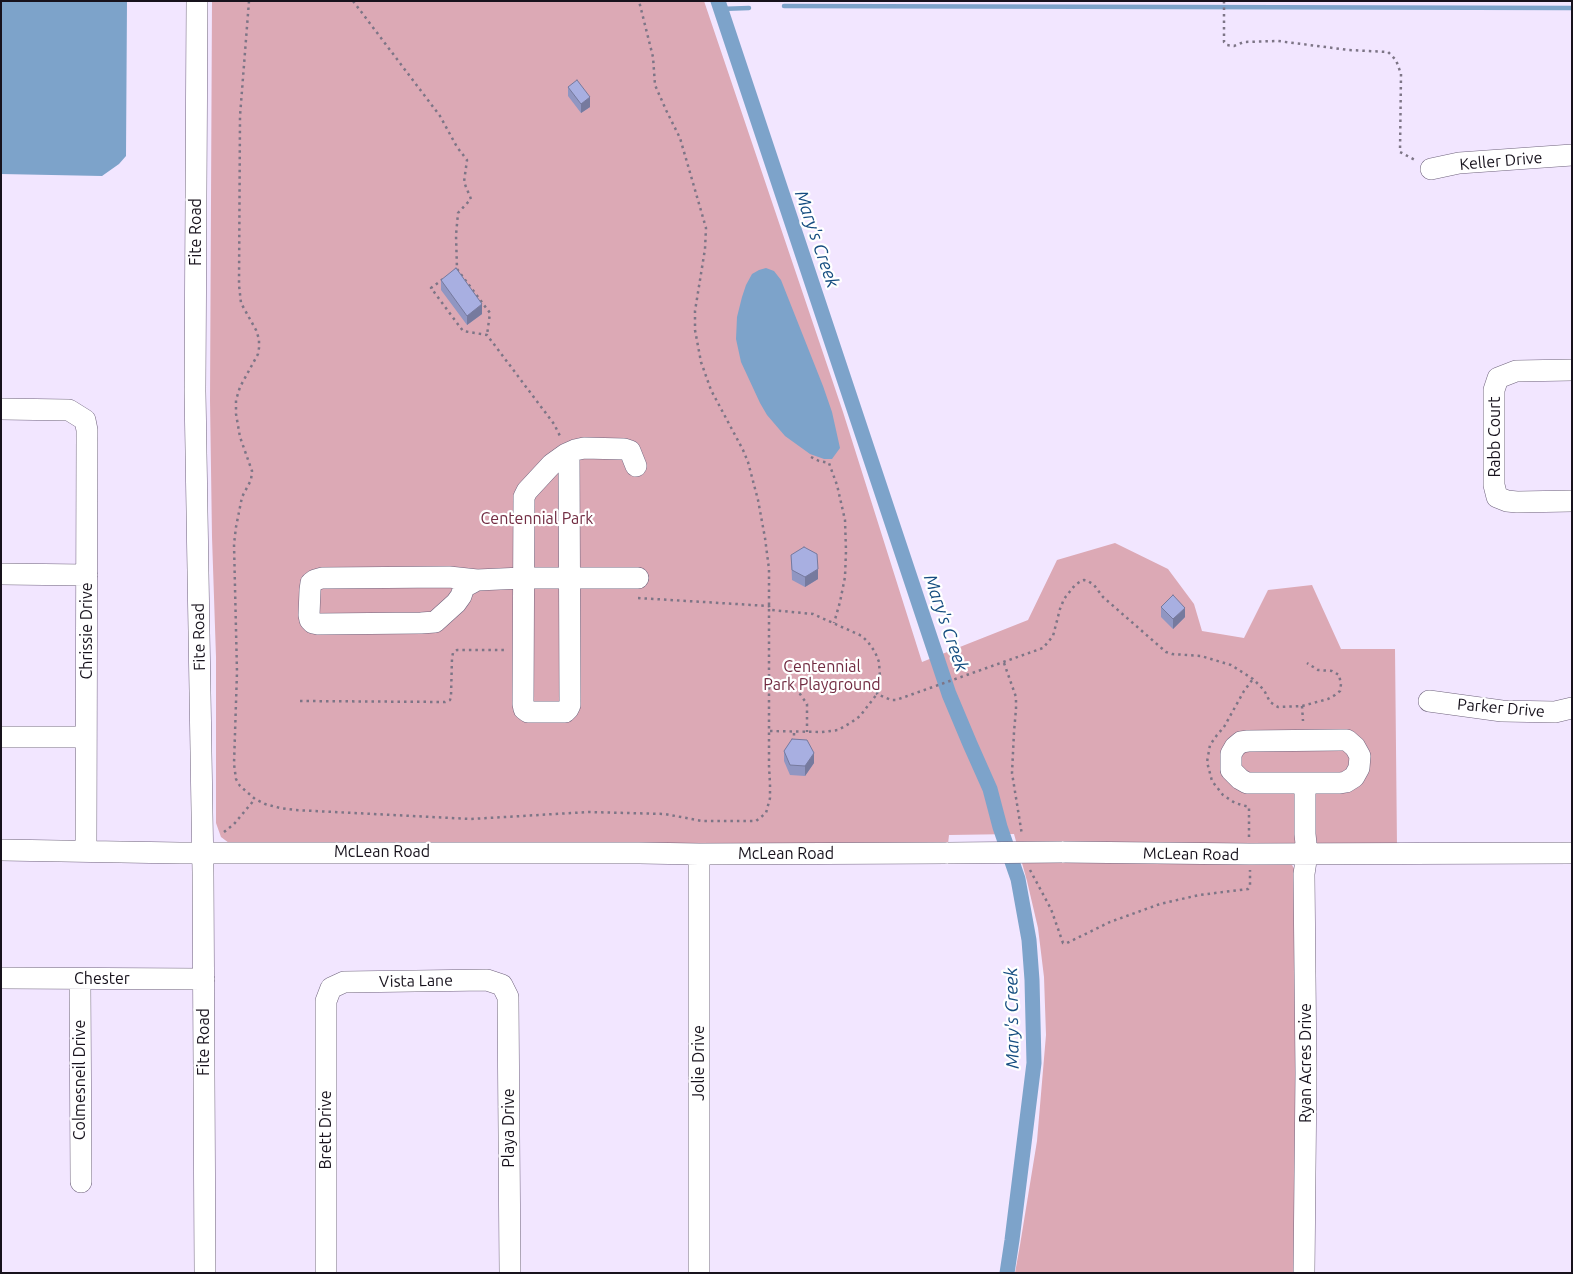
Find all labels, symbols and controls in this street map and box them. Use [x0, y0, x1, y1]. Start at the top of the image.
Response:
street label: Keller Drive [1459, 148, 1543, 174]
water label: Mary's Creek [790, 187, 844, 291]
street label: Fite Road [186, 198, 206, 266]
street label: Rabb Court [1485, 396, 1505, 478]
park label: Centennial Park [481, 509, 593, 529]
water label: Mary's Creek [919, 571, 973, 675]
street label: Chrissie Drive [77, 583, 97, 679]
street label: Fite Road [189, 603, 209, 671]
park label: Centennial Park Playground [763, 657, 881, 695]
street label: Parker Drive [1456, 695, 1546, 721]
street label: McLean Road [334, 842, 430, 862]
street label: McLean Road [738, 844, 834, 864]
street label: McLean Road [1143, 844, 1239, 864]
water label: Mary's Creek [1000, 967, 1024, 1069]
street label: Chester [74, 969, 130, 989]
street label: Vista Lane [379, 971, 453, 991]
street label: Ryan Acres Drive [1296, 1003, 1316, 1123]
street label: Fite Road [194, 1008, 214, 1076]
street label: Colmesneil Drive [70, 1020, 90, 1140]
street label: Jolie Drive [689, 1025, 709, 1101]
street label: Playa Drive [499, 1088, 519, 1168]
street label: Brett Drive [316, 1090, 336, 1170]

